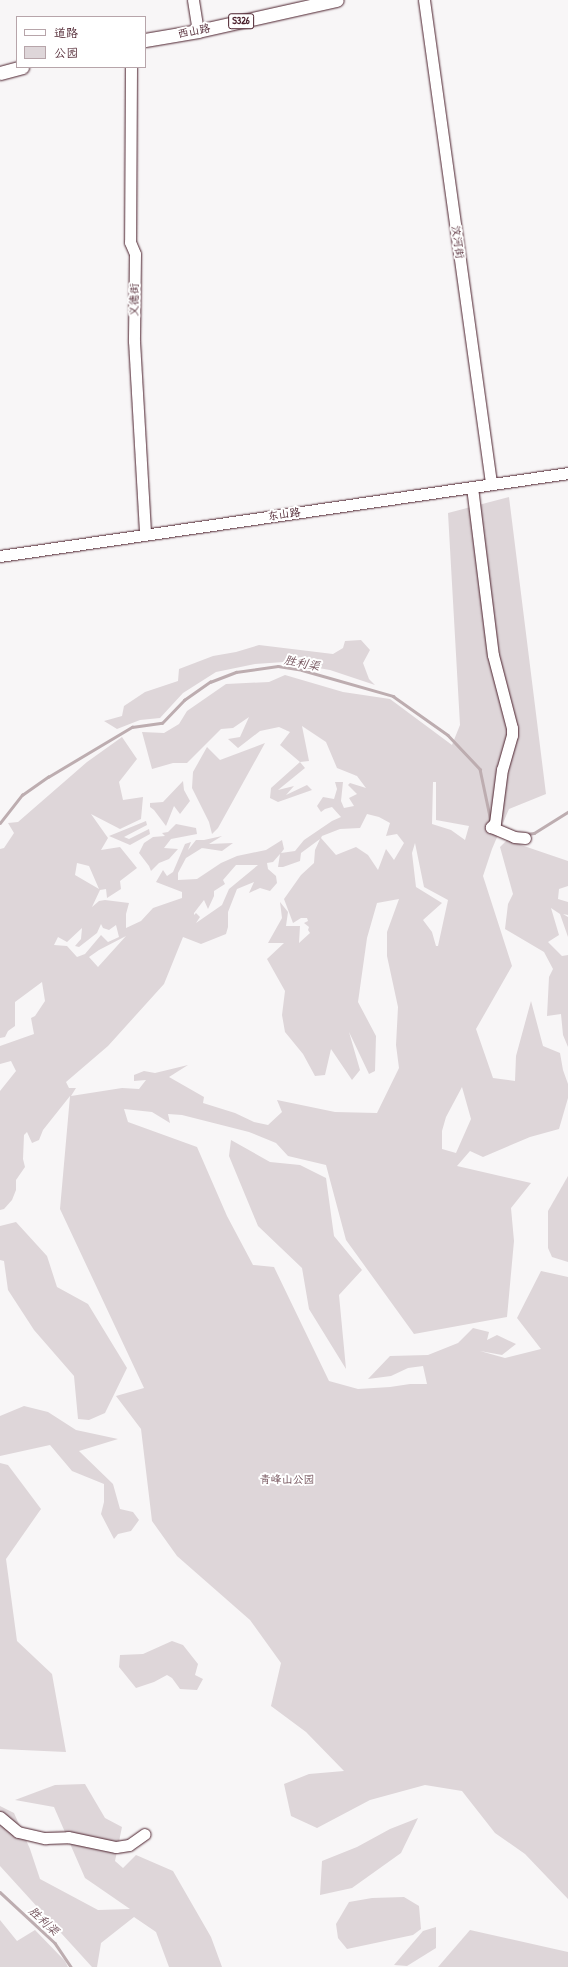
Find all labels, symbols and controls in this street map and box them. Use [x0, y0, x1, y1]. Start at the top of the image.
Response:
road number: S326 [228, 13, 254, 29]
legend [16, 16, 146, 68]
street label: 西山路 [177, 21, 211, 41]
text: 道路 [54, 24, 78, 41]
text: 公园 [54, 44, 78, 61]
street label: 汶河街 [449, 225, 467, 259]
street label: 义德街 [127, 283, 141, 317]
street label: 东山路 [267, 505, 301, 523]
water label: 胜利渠 [283, 652, 321, 674]
park label: 青峰山公园 [260, 1472, 314, 1486]
water label: 胜利渠 [26, 1903, 62, 1939]

